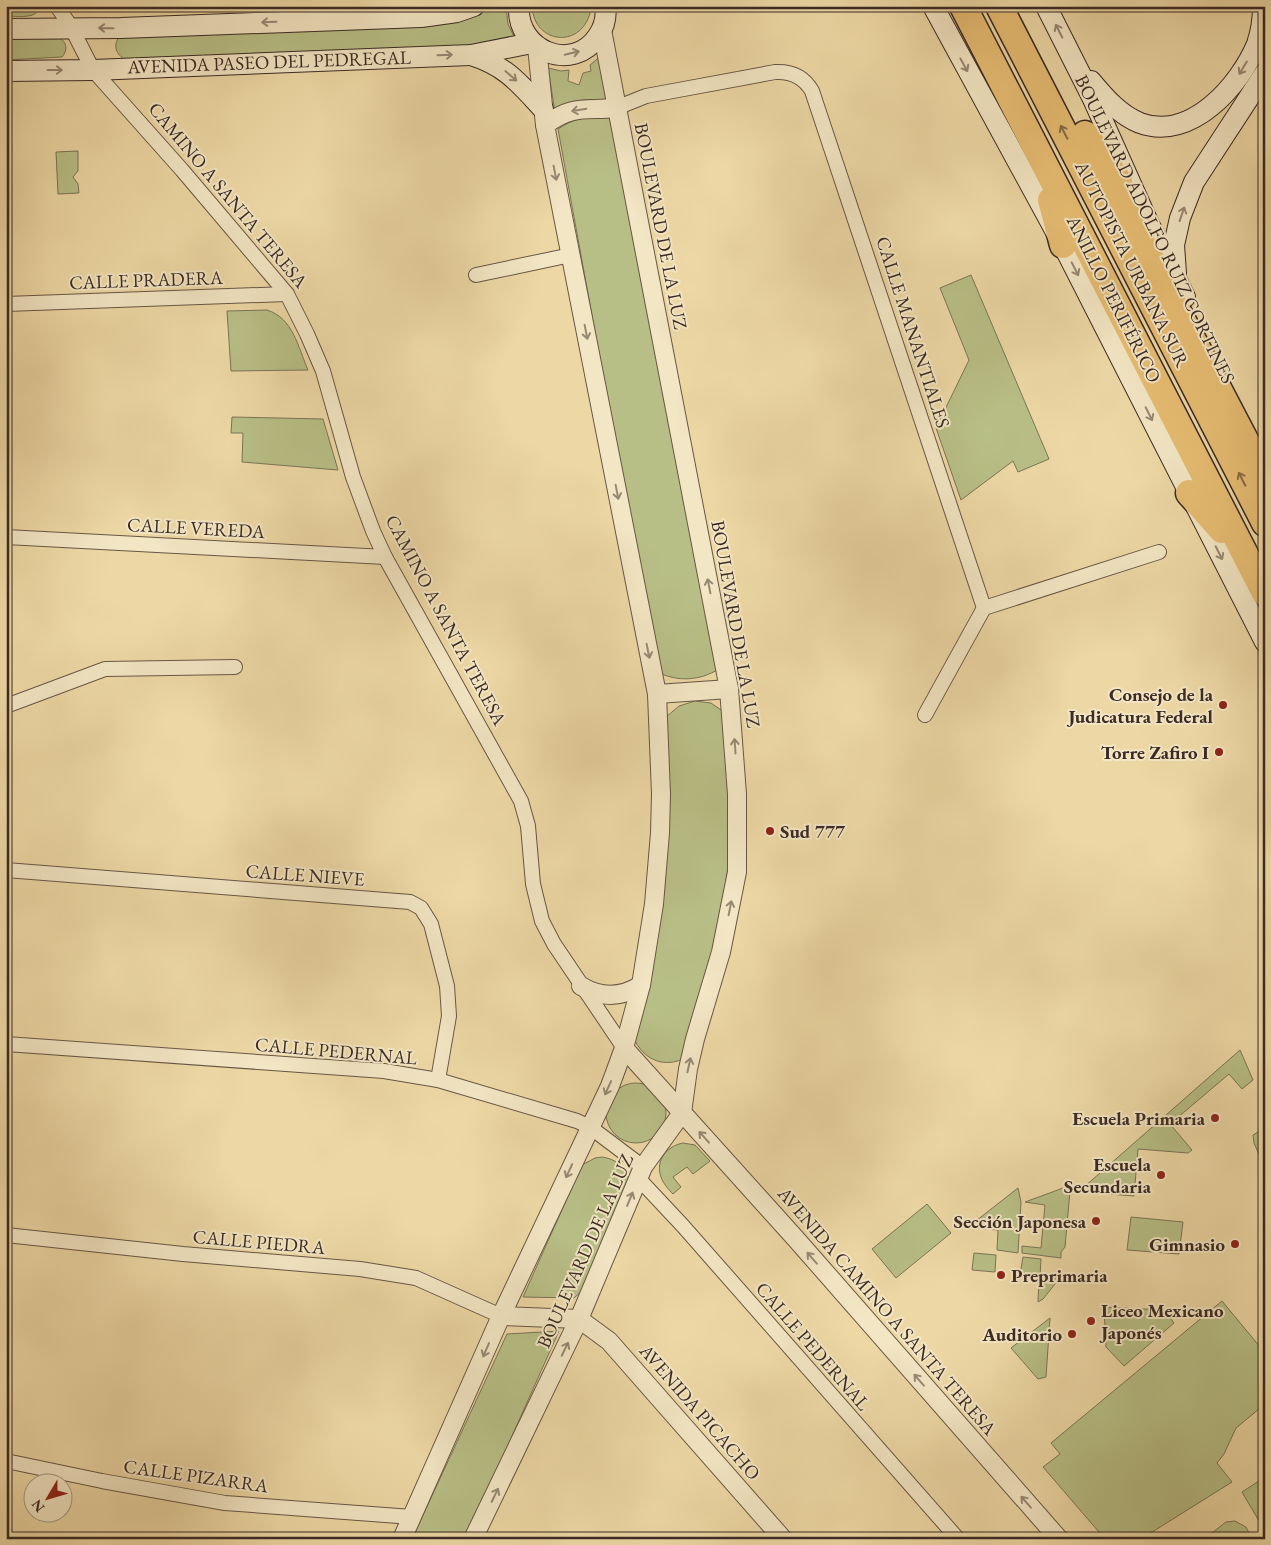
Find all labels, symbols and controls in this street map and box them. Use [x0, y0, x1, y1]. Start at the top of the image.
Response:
one-way arrow [261, 17, 277, 27]
one-way arrow [99, 23, 115, 33]
one-way arrow [1054, 24, 1063, 39]
street label: AVENIDA PASEO DEL PEDREGAL [126, 45, 411, 79]
one-way arrow [563, 48, 579, 57]
one-way arrow [436, 50, 452, 59]
one-way arrow [960, 57, 970, 71]
one-way arrow [1238, 61, 1248, 75]
one-way arrow [46, 65, 63, 75]
one-way arrow [505, 70, 518, 81]
street label: BOULEVARD ADOLFO RUIZ CORTINES [1069, 71, 1241, 388]
street label: CAMINO A SANTA TERESA [143, 97, 314, 294]
one-way arrow [571, 105, 587, 115]
street label: BOULEVARD DE LA LUZ [629, 121, 693, 332]
one-way arrow [1059, 125, 1068, 140]
street label: AUTOPISTA URBANA SUR [1069, 156, 1195, 372]
one-way arrow [550, 165, 560, 181]
one-way arrow [1178, 207, 1187, 223]
street label: ANILLO PERIFÉRICO [1060, 210, 1167, 387]
street label: CALLE MANANTIALES [870, 233, 956, 431]
one-way arrow [1071, 261, 1080, 276]
street label: CALLE PRADERA [69, 265, 224, 295]
one-way arrow [582, 324, 591, 340]
one-way arrow [1144, 406, 1154, 421]
one-way arrow [1237, 472, 1246, 487]
one-way arrow [613, 484, 622, 500]
street label: CAMINO A SANTA TERESA [380, 510, 513, 730]
street label: CALLE VEREDA [126, 512, 266, 544]
street label: BOULEVARD DE LA LUZ [705, 518, 767, 730]
one-way arrow [1214, 545, 1224, 560]
one-way arrow [703, 578, 713, 594]
one-way arrow [644, 643, 654, 659]
place label: Consejo de la Judicatura Federal [1066, 682, 1214, 729]
marker: Consejo de la Judicatura Federal [1217, 699, 1229, 711]
one-way arrow [730, 738, 739, 754]
place label: Torre Zafiro I [1101, 740, 1209, 765]
marker: Torre Zafiro I [1213, 746, 1225, 758]
place label: Sud 777 [780, 819, 846, 844]
marker: Sud 777 [764, 825, 776, 837]
street label: CALLE NIEVE [245, 858, 366, 892]
one-way arrow [726, 900, 735, 916]
street label: CALLE PEDERNAL [254, 1031, 418, 1071]
one-way arrow [685, 1057, 695, 1073]
one-way arrow [603, 1080, 613, 1095]
place label: Escuela Primaria [1072, 1106, 1206, 1131]
marker: Escuela Primaria [1209, 1112, 1221, 1124]
one-way arrow [698, 1130, 710, 1143]
street label: BOULEVARD DE LA LUZ [531, 1149, 639, 1352]
place label: Escuela Secundaria [1064, 1152, 1152, 1199]
one-way arrow [564, 1163, 573, 1178]
marker: Escuela Secundaria [1155, 1169, 1167, 1181]
street label: AVENIDA CAMINO A SANTA TERESA [771, 1181, 1002, 1441]
one-way arrow [625, 1192, 635, 1207]
place label: Sección Japonesa [954, 1209, 1087, 1234]
marker: Sección Japonesa [1090, 1215, 1102, 1227]
street label: CALLE PIEDRA [192, 1224, 327, 1260]
place label: Gimnasio [1149, 1232, 1225, 1257]
marker: Gimnasio [1229, 1238, 1241, 1250]
one-way arrow [806, 1251, 818, 1264]
place label: Preprimaria [1011, 1263, 1108, 1288]
marker: Preprimaria [995, 1269, 1007, 1281]
street label: CALLE PEDERNAL [750, 1277, 876, 1415]
place label: Liceo Mexicano Japonés [1099, 1298, 1224, 1345]
marker: Liceo Mexicano Japonés [1085, 1315, 1097, 1327]
place label: Auditorio [981, 1322, 1062, 1347]
marker: Auditorio [1066, 1328, 1078, 1340]
street label: AVENIDA PICACHO [633, 1338, 766, 1485]
one-way arrow [560, 1341, 570, 1356]
one-way arrow [481, 1342, 490, 1357]
one-way arrow [914, 1374, 925, 1387]
street label: CALLE PIZARRA [122, 1453, 271, 1499]
north arrow [22, 1472, 72, 1522]
one-way arrow [490, 1488, 500, 1503]
text: N [27, 1495, 48, 1516]
one-way arrow [1021, 1496, 1032, 1509]

